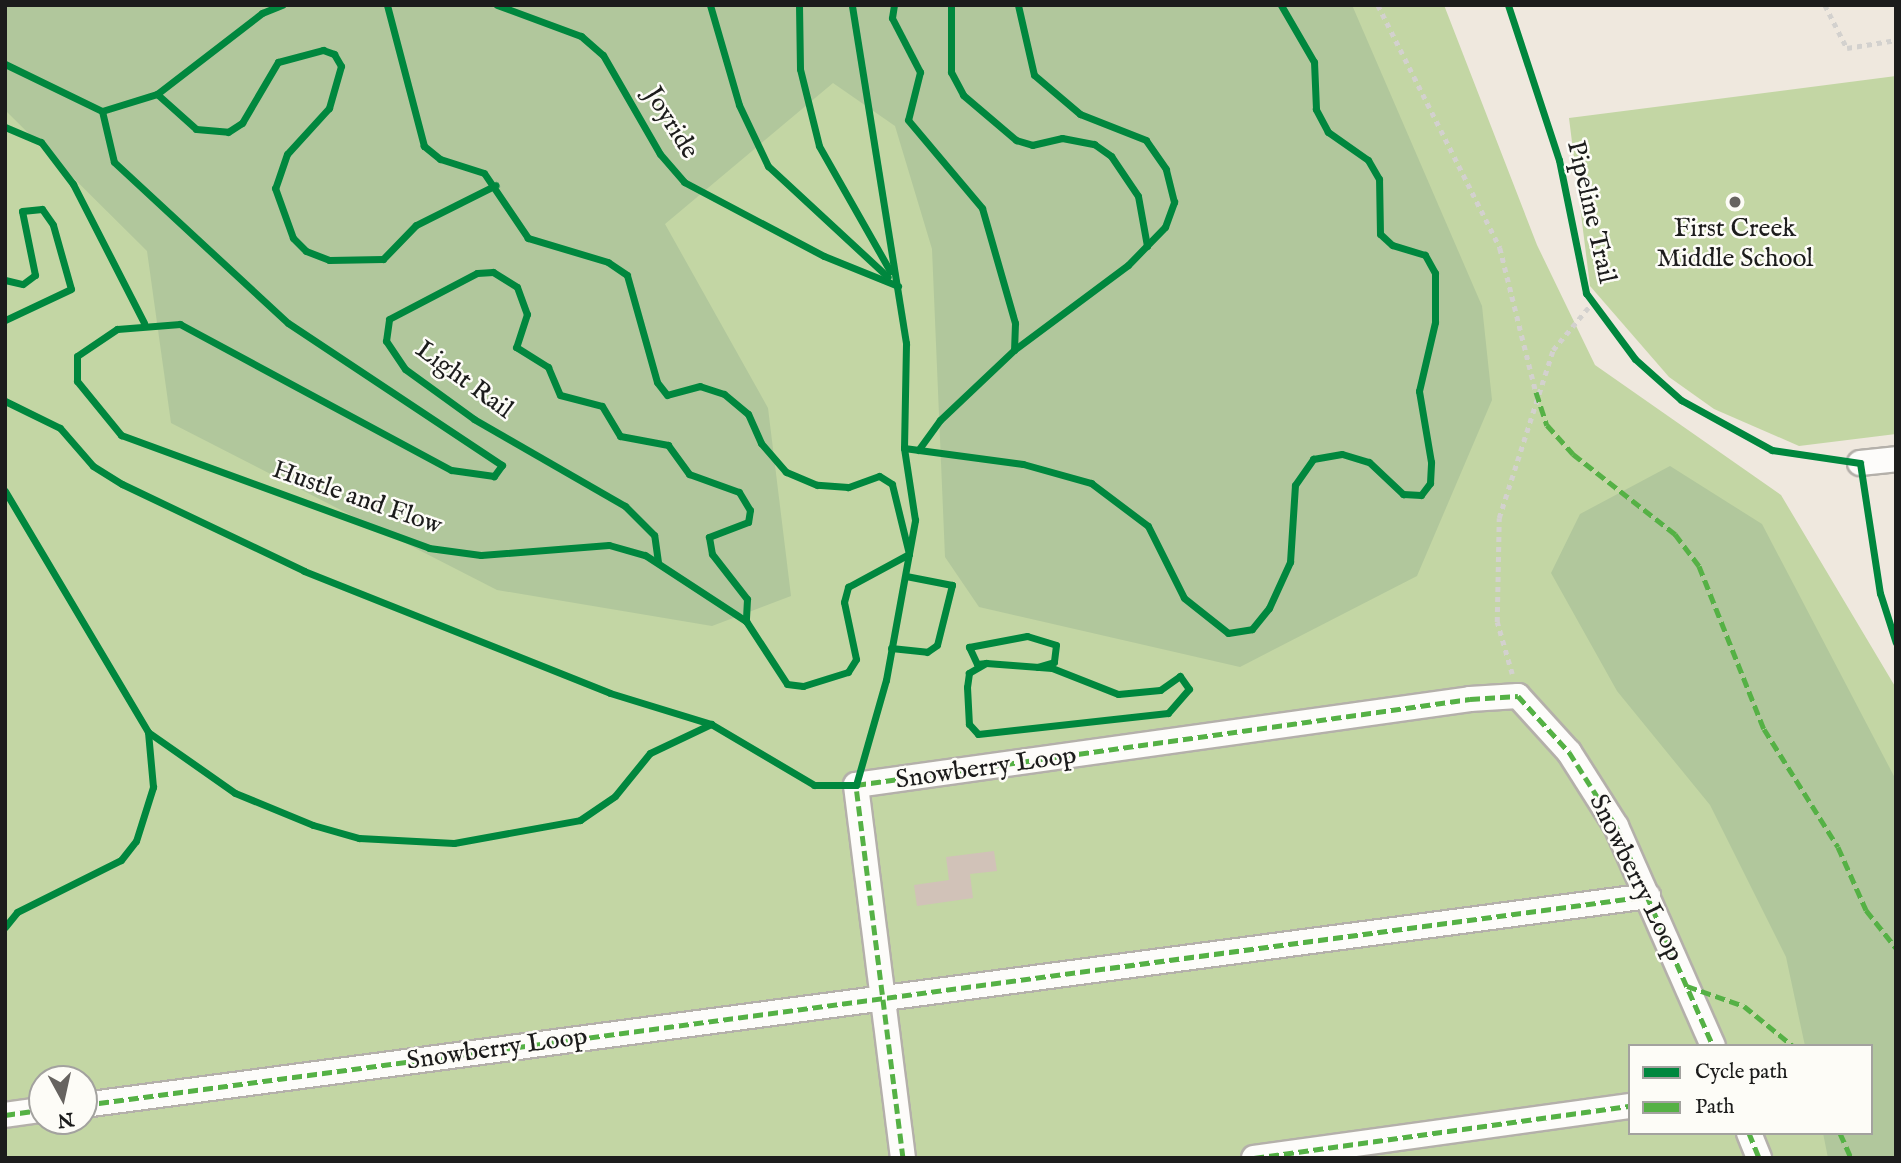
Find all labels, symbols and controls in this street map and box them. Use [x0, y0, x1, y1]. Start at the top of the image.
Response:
street label: Joyride [637, 81, 705, 165]
street label: Pipeline Trail [1559, 138, 1623, 286]
marker: First Creek Middle School [1727, 194, 1743, 210]
place label: First Creek Middle School [1657, 213, 1813, 274]
street label: Light Rail [409, 334, 519, 426]
street label: Hustle and Flow [268, 454, 446, 542]
street label: Snowberry Loop [894, 740, 1078, 796]
street label: Snowberry Loop [1582, 789, 1690, 967]
street label: Snowberry Loop [405, 1021, 589, 1077]
legend [1628, 1044, 1873, 1135]
text: Cycle path [1695, 1059, 1788, 1086]
north arrow [28, 1065, 98, 1135]
text: Path [1695, 1094, 1734, 1121]
text: N [56, 1106, 75, 1132]

